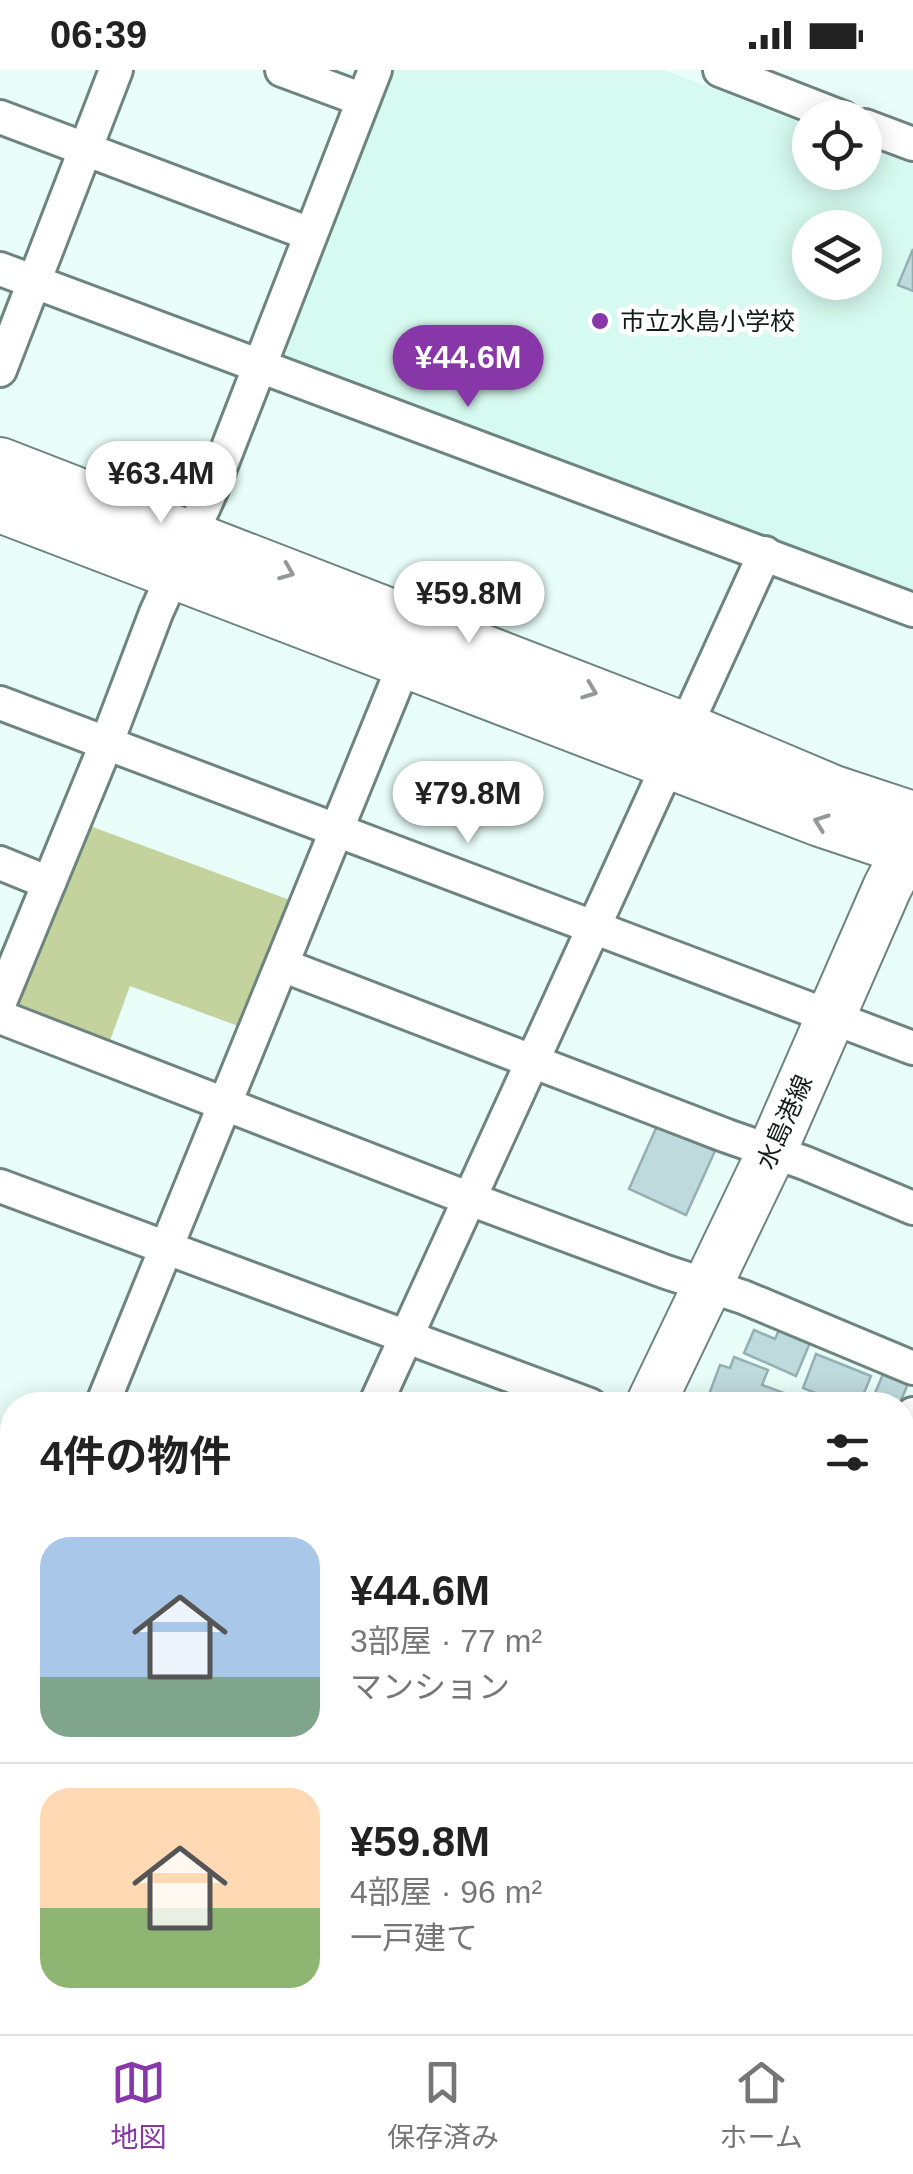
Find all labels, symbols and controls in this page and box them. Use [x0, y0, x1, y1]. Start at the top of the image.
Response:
text: 06:39 [50, 14, 147, 56]
map controls [792, 100, 882, 300]
button: locate [792, 100, 882, 190]
button: layers [792, 210, 882, 300]
place label: 市立水島小学校 [620, 307, 795, 335]
marker: 市立水島小学校 [589, 310, 611, 332]
pin: ¥44.6M [387, 325, 549, 410]
text: ¥44.6M [415, 339, 521, 375]
pin: ¥63.4M [80, 441, 242, 526]
text: ¥63.4M [108, 455, 214, 491]
one-way arrow [277, 561, 295, 581]
pin: ¥59.8M [388, 561, 550, 646]
text: ¥59.8M [416, 575, 522, 611]
one-way arrow [580, 679, 597, 700]
pin: ¥79.8M [387, 761, 549, 846]
text: ¥79.8M [415, 775, 521, 811]
one-way arrow [813, 813, 830, 834]
street label: 水島港線 [751, 1071, 817, 1173]
icon: filters [820, 1425, 875, 1480]
text: 4件の物件 [40, 1433, 231, 1480]
text: ¥44.6M [350, 1567, 490, 1614]
icon: home [120, 1577, 240, 1697]
text: 3部屋 · 77 m² [350, 1623, 542, 1659]
text: マンション [350, 1669, 510, 1705]
text: ¥59.8M [350, 1818, 490, 1865]
icon: home [120, 1828, 240, 1948]
text: 4部屋 · 96 m² [350, 1874, 542, 1910]
text: 一戸建て [350, 1920, 478, 1956]
tab: 地図 [110, 2055, 166, 2155]
tab: 保存済み [387, 2055, 499, 2155]
tab: ホーム [720, 2055, 803, 2155]

